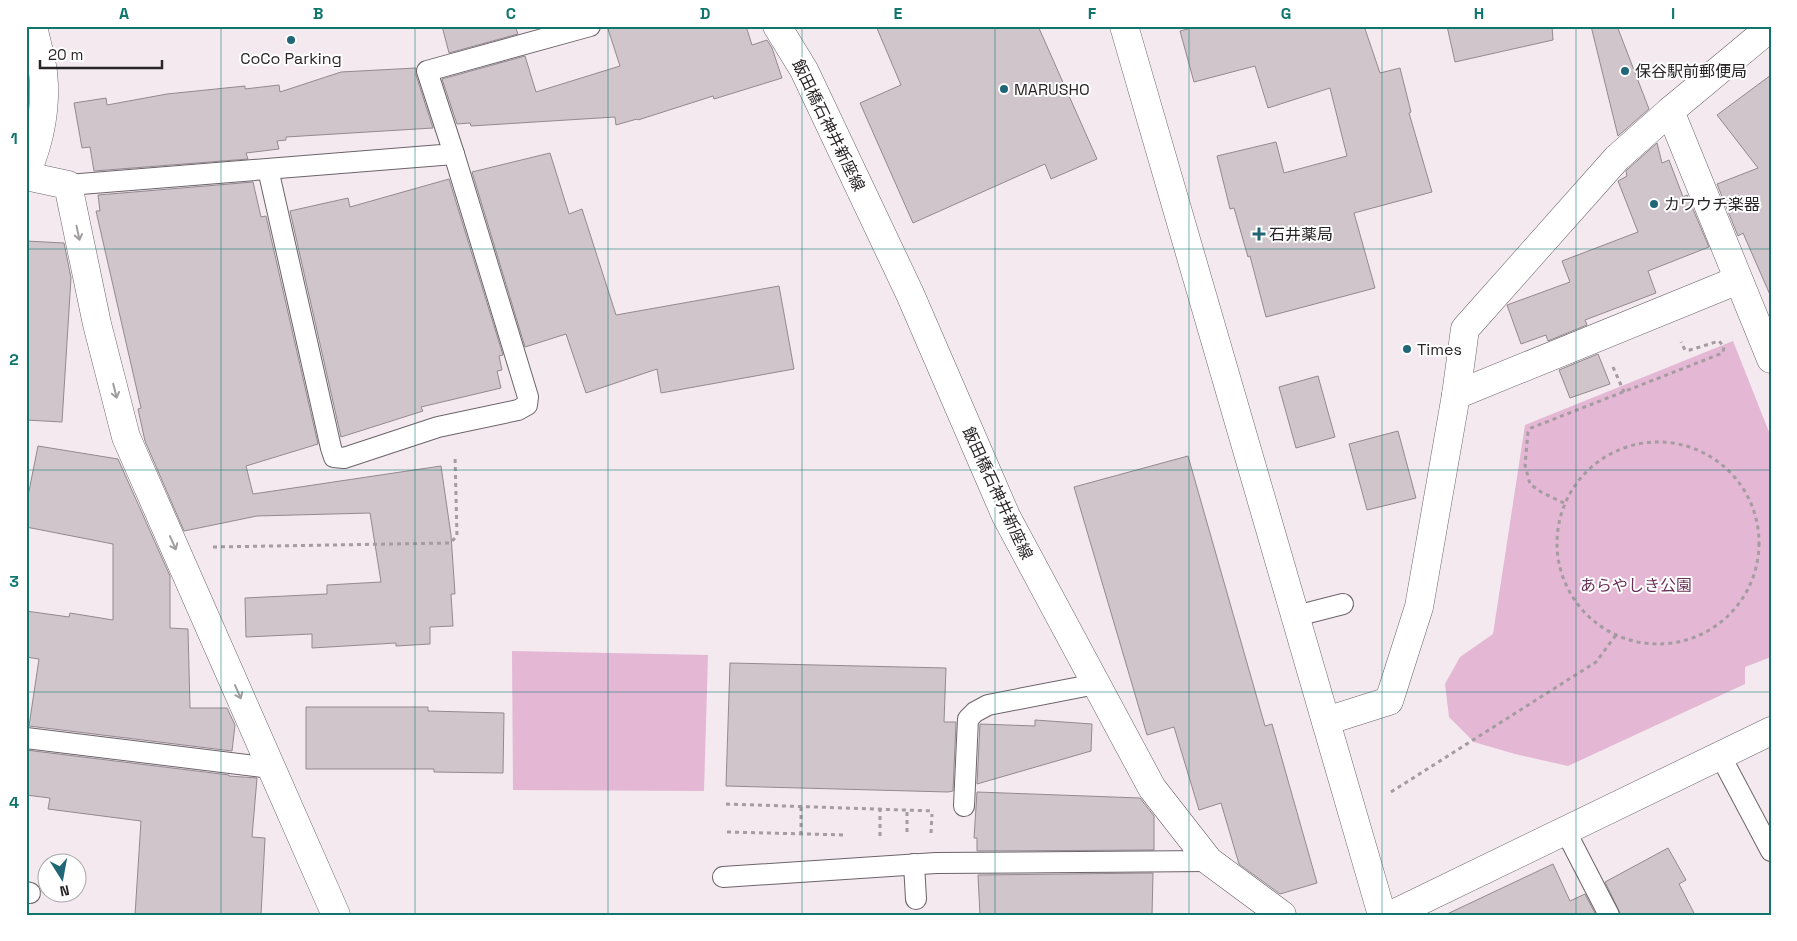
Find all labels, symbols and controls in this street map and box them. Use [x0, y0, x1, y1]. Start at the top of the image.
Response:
text: A [119, 3, 129, 24]
text: B [313, 3, 323, 24]
text: C [506, 3, 516, 24]
text: D [700, 3, 710, 24]
text: E [894, 3, 903, 24]
text: F [1088, 3, 1097, 24]
text: G [1281, 3, 1291, 24]
text: H [1474, 3, 1484, 24]
text: I [1671, 3, 1675, 24]
marker: CoCo Parking [285, 34, 297, 46]
scale bar [40, 38, 162, 70]
text: 20 m [48, 45, 83, 64]
place label: CoCo Parking [240, 48, 342, 69]
street label: 飯田橋石神井新座線 [788, 56, 870, 195]
place label: 保谷駅前郵便局 [1635, 61, 1747, 82]
marker: 保谷駅前郵便局 [1619, 65, 1631, 77]
place label: MARUSHO [1014, 79, 1090, 100]
marker: MARUSHO [998, 83, 1010, 95]
text: 1 [10, 128, 18, 149]
place label: カワウチ楽器 [1664, 194, 1760, 215]
marker: カワウチ楽器 [1648, 198, 1660, 210]
place label: 石井薬局 [1269, 224, 1333, 245]
one-way arrow [74, 225, 83, 241]
marker: 石井薬局 [1253, 228, 1265, 240]
place label: Times [1417, 339, 1462, 360]
marker: Times [1401, 343, 1413, 355]
text: 2 [9, 349, 19, 370]
one-way arrow [110, 383, 120, 399]
street label: 飯田橋石神井新座線 [958, 424, 1037, 563]
one-way arrow [168, 535, 178, 550]
text: 3 [9, 571, 19, 592]
park label: あらやしき公園 [1580, 575, 1692, 596]
one-way arrow [233, 684, 243, 699]
text: 4 [9, 792, 19, 813]
north arrow [38, 854, 88, 904]
text: N [58, 881, 71, 900]

